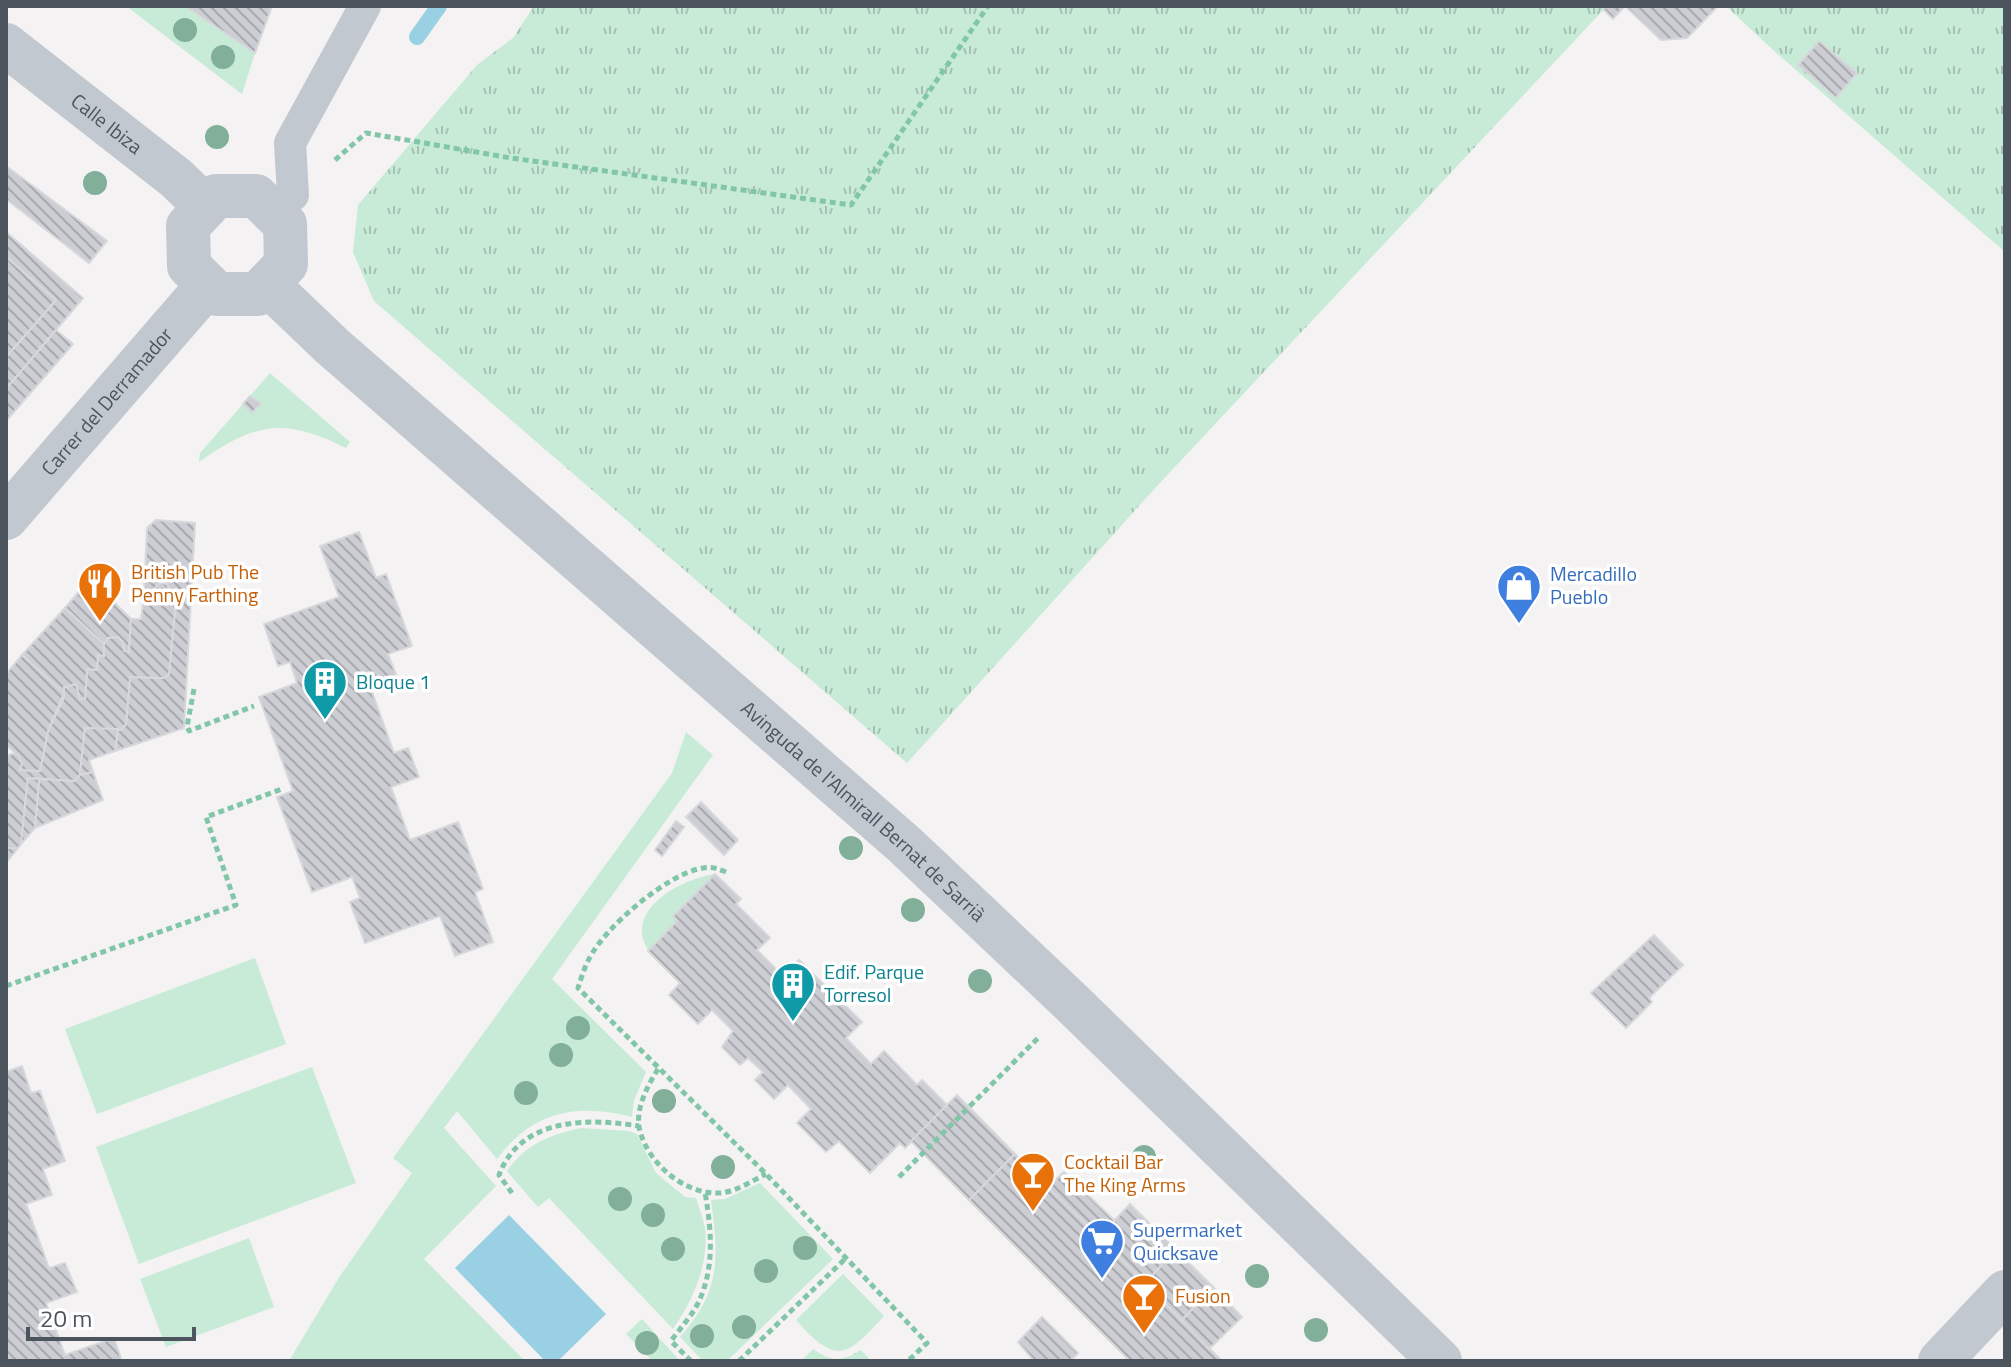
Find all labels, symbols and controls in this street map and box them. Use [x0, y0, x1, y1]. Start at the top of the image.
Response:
street label: Calle Ibiza [65, 85, 150, 161]
street label: Carrer del Derramador [33, 320, 180, 482]
place label: British Pub The Penny Farthing [131, 556, 259, 610]
place label: Mercadillo Pueblo [1550, 558, 1637, 612]
restaurant icon: British Pub The Penny Farthing [76, 560, 124, 623]
shop icon: Mercadillo Pueblo [1495, 562, 1543, 625]
building icon: Bloque 1 [301, 658, 349, 721]
place label: Bloque 1 [356, 666, 430, 697]
street label: Avinguda de l'Almirall Bernat de Sarrià [734, 693, 993, 929]
place label: Edif. Parque Torresol [824, 956, 924, 1010]
building icon: Edif. Parque Torresol [769, 960, 817, 1023]
place label: Cocktail Bar The King Arms [1064, 1146, 1186, 1200]
bar icon: Cocktail Bar The King Arms [1009, 1150, 1057, 1213]
place label: Supermarket Quicksave [1133, 1214, 1242, 1268]
supermarket icon: Supermarket Quicksave [1078, 1217, 1126, 1280]
bar icon: Fusion [1120, 1272, 1168, 1335]
place label: Fusion [1175, 1280, 1231, 1311]
scale bar [28, 1291, 194, 1341]
text: 20 m [40, 1300, 92, 1336]

